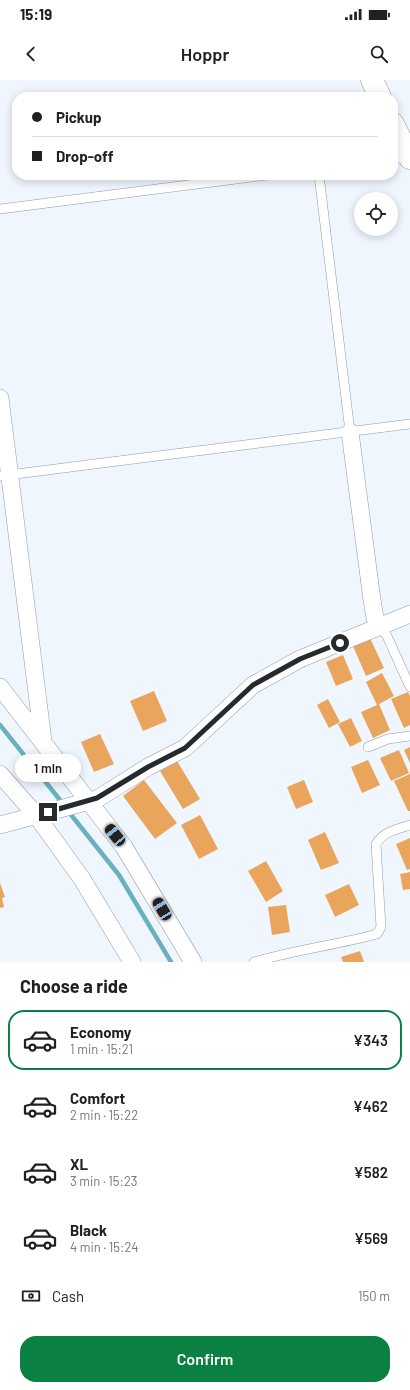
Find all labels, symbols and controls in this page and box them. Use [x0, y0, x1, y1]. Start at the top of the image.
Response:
text: 15:19 [20, 5, 52, 23]
icon: back [20, 43, 42, 65]
text: Hoppr [181, 43, 229, 65]
icon: search [368, 43, 390, 65]
text: Pickup [56, 108, 102, 126]
text: Drop-off [56, 147, 114, 165]
map controls [354, 192, 398, 236]
button: locate [354, 192, 398, 236]
route start [331, 634, 349, 652]
callout: 1 min [15, 754, 81, 782]
text: 1 min [34, 760, 62, 776]
route end [39, 803, 57, 821]
car [103, 822, 127, 848]
car [151, 896, 173, 922]
text: Choose a ride [20, 975, 128, 997]
icon: car [22, 1022, 58, 1058]
text: Economy [70, 1023, 131, 1041]
text: ¥343 [353, 1031, 388, 1049]
text: 1 min · 15:21 [70, 1041, 133, 1057]
icon: car [22, 1088, 58, 1124]
text: Comfort [70, 1089, 125, 1107]
text: ¥462 [353, 1097, 388, 1115]
text: 2 min · 15:22 [70, 1107, 138, 1123]
icon: car [22, 1154, 58, 1190]
text: XL [70, 1155, 88, 1173]
text: ¥582 [353, 1163, 388, 1181]
text: 3 min · 15:23 [70, 1173, 138, 1189]
icon: car [22, 1220, 58, 1256]
text: Black [70, 1221, 107, 1239]
text: ¥569 [354, 1229, 388, 1247]
text: 4 min · 15:24 [70, 1239, 139, 1255]
icon: cash [20, 1285, 42, 1307]
text: Cash [52, 1287, 84, 1305]
text: 150 m [358, 1288, 390, 1304]
button: Confirm [20, 1336, 390, 1382]

